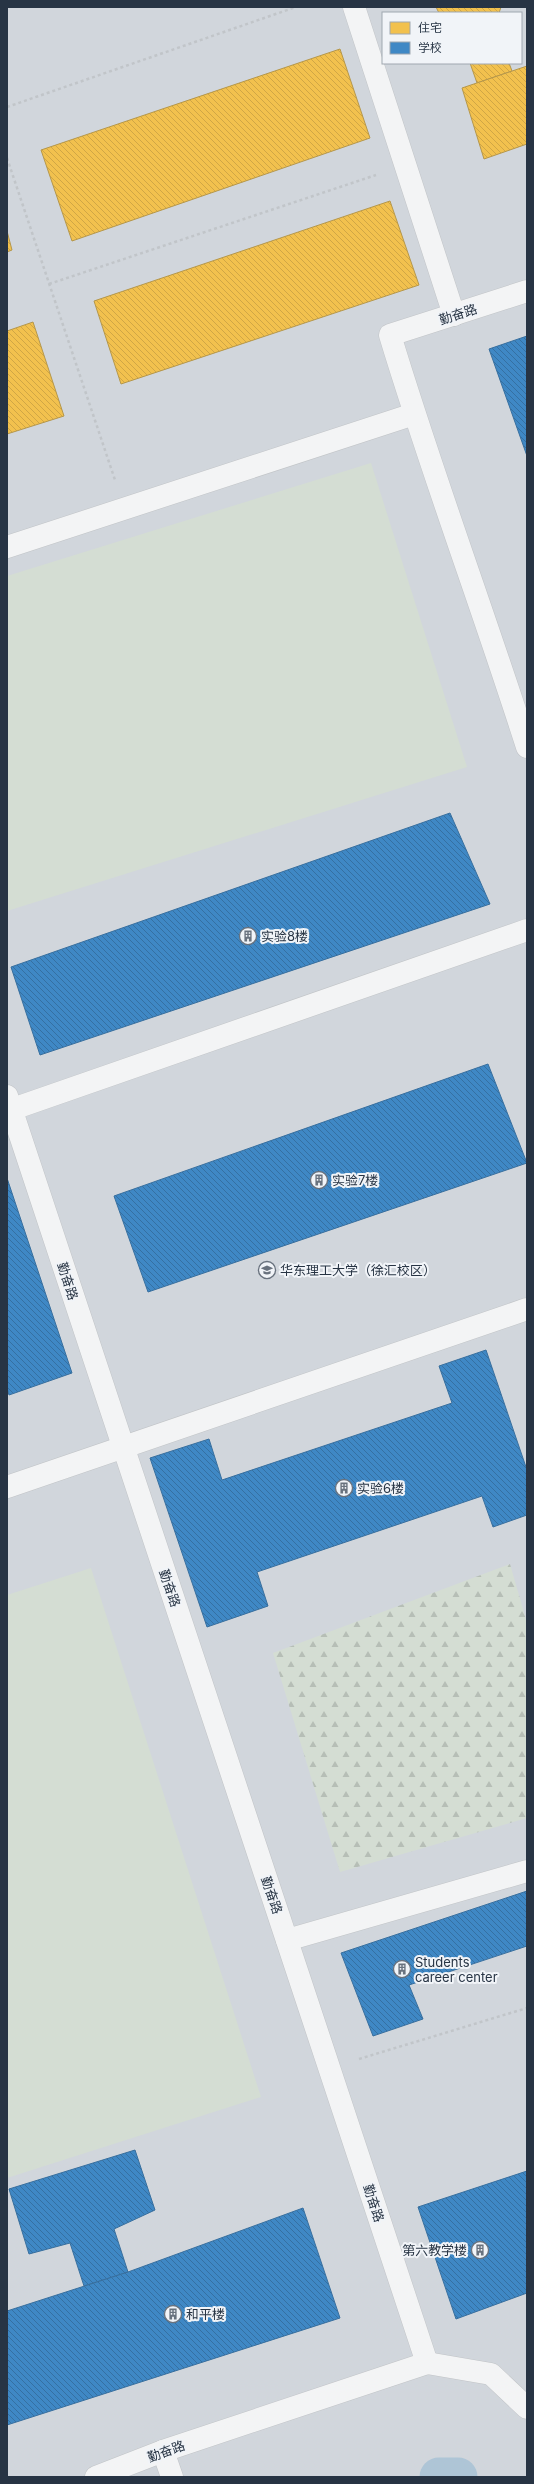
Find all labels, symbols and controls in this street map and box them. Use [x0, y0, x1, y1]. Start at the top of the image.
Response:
legend [382, 12, 522, 64]
text: 住宅 [418, 20, 442, 35]
text: 学校 [418, 40, 442, 55]
street label: 勤奋路 [437, 300, 479, 328]
building icon: 实验8楼 [238, 926, 258, 946]
place label: 实验8楼 [261, 928, 308, 944]
building icon: 实验7楼 [309, 1170, 329, 1190]
place label: 实验7楼 [332, 1172, 378, 1188]
street label: 勤奋路 [54, 1260, 82, 1302]
school or university icon: 华东理工大学（徐汇校区） [257, 1260, 277, 1280]
place label: 华东理工大学（徐汇校区） [280, 1262, 436, 1278]
building icon: 实验6楼 [334, 1478, 354, 1498]
place label: 实验6楼 [357, 1480, 404, 1496]
street label: 勤奋路 [156, 1567, 184, 1609]
street label: 勤奋路 [258, 1874, 286, 1916]
place label: Students career center [415, 1954, 498, 1985]
building icon: Students career center [392, 1959, 412, 1979]
street label: 勤奋路 [360, 2182, 388, 2224]
building icon: 第六教学楼 [470, 2240, 490, 2260]
place label: 第六教学楼 [402, 2242, 467, 2258]
building icon: 和平楼 [163, 2304, 183, 2324]
place label: 和平楼 [186, 2306, 225, 2322]
street label: 勤奋路 [145, 2437, 187, 2465]

